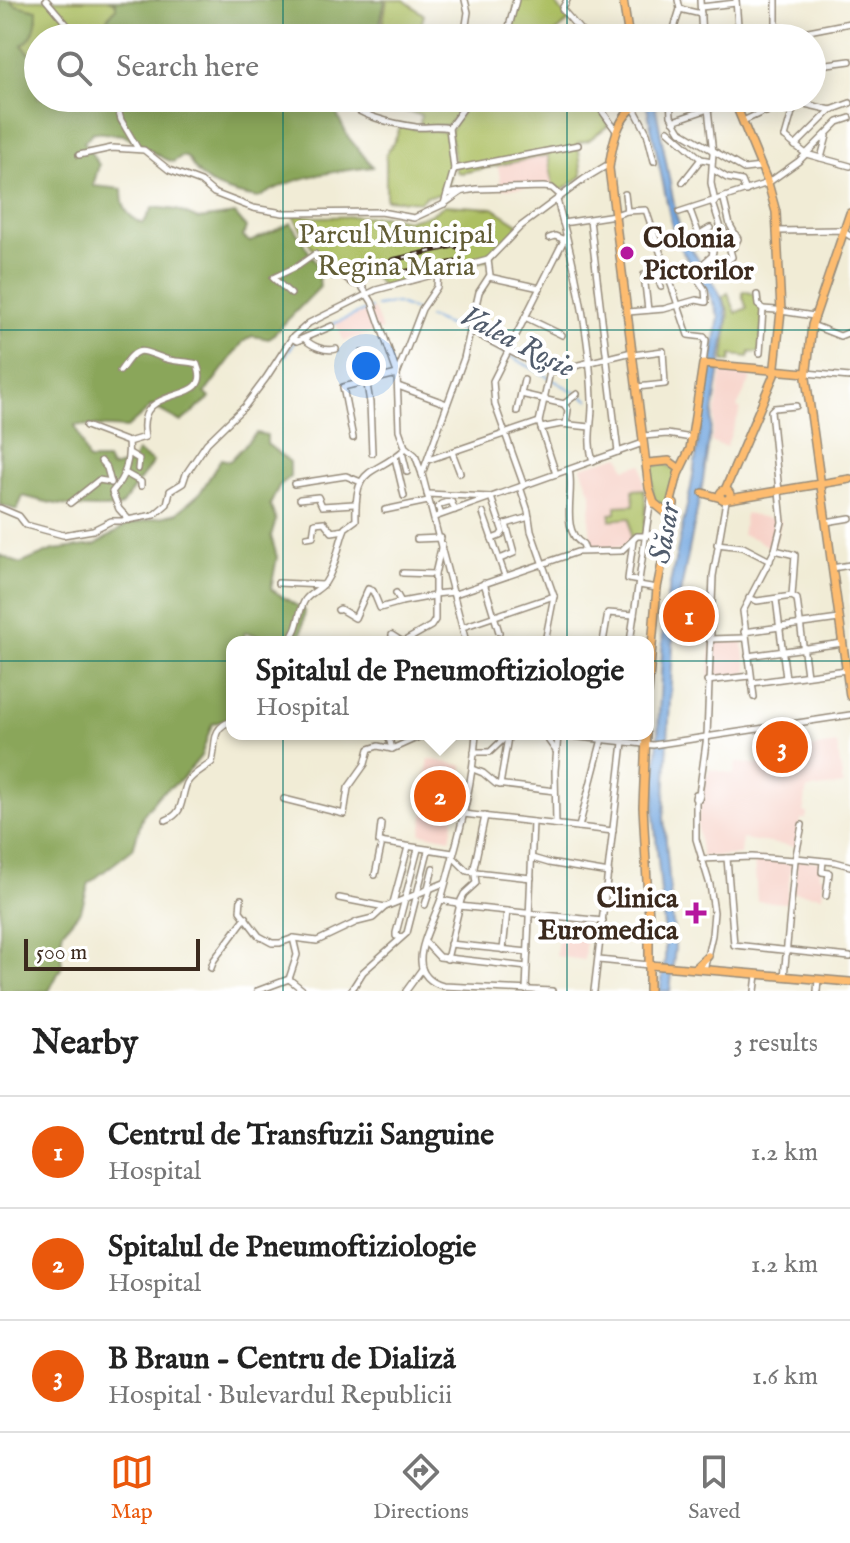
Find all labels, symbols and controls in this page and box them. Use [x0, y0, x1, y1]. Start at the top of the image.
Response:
search box [24, 24, 826, 112]
icon: search [52, 46, 96, 90]
text: Search here [116, 49, 259, 87]
park label: Parcul Municipal Regina Maria [298, 218, 494, 285]
place label: Colonia Pictorilor [643, 222, 754, 289]
marker: Colonia Pictorilor [618, 244, 636, 262]
water label: Valea Roșie [454, 298, 581, 388]
your location [346, 346, 386, 386]
water label: Săsar [642, 498, 690, 567]
pin: 1 [663, 586, 715, 646]
popup [226, 636, 654, 740]
text: Spitalul de Pneumoftiziologie [256, 653, 624, 691]
text: Hospital [256, 691, 349, 724]
pin: 3 [756, 717, 808, 777]
pin: 2 [414, 766, 466, 826]
place label: Clinica Euromedica [538, 882, 679, 949]
marker: Clinica Euromedica [685, 902, 707, 924]
scale bar [24, 935, 200, 971]
text: 500 m [36, 939, 87, 967]
text: Nearby [32, 1022, 138, 1065]
text: 3 results [733, 1027, 818, 1060]
text: Centrul de Transfuzii Sanguine [108, 1117, 494, 1155]
text: 1 [53, 1136, 63, 1169]
text: 1.2 km [751, 1136, 818, 1169]
text: Hospital [108, 1155, 201, 1188]
text: Spitalul de Pneumoftiziologie [108, 1229, 476, 1267]
text: 2 [52, 1248, 64, 1281]
text: 1.2 km [751, 1248, 818, 1281]
text: Hospital [108, 1267, 201, 1300]
text: B Braun - Centru de Dializă [108, 1341, 456, 1379]
text: 3 [53, 1360, 63, 1393]
text: 1.6 km [752, 1360, 818, 1393]
text: Hospital · Bulevardul Republicii [108, 1379, 452, 1412]
tab: Map [110, 1450, 154, 1526]
tab: Directions [373, 1450, 469, 1526]
tab: Saved [688, 1450, 740, 1526]

